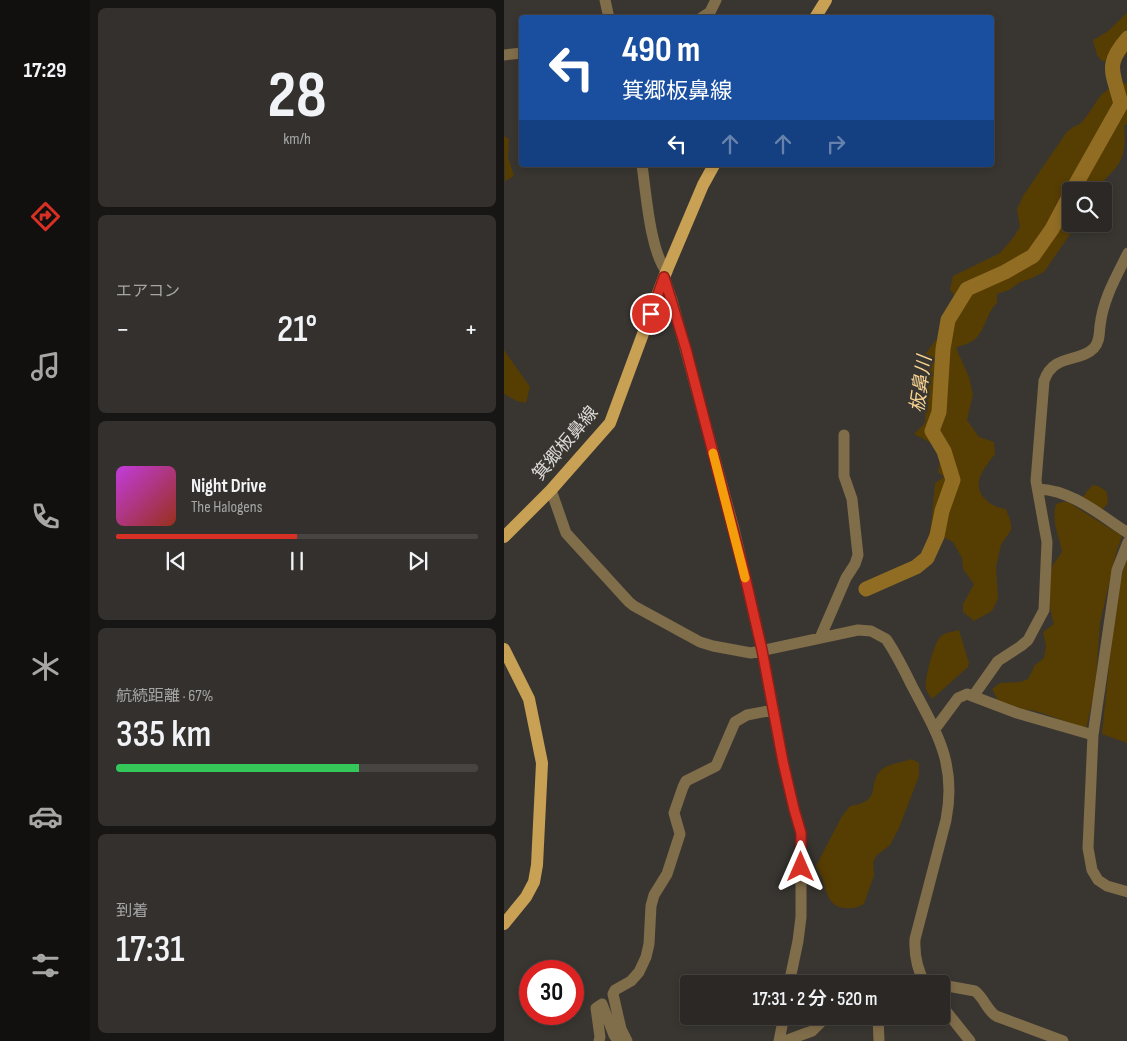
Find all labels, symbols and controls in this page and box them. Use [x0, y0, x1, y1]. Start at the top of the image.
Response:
text: 490 m [622, 29, 700, 72]
icon: left [539, 35, 604, 100]
text: 17:29 [24, 57, 66, 84]
text: 28 [267, 58, 327, 136]
text: 箕郷板鼻線 [622, 78, 732, 105]
text: km/h [283, 130, 311, 149]
icon: left [663, 130, 691, 158]
icon: ahead [716, 130, 744, 158]
icon: ahead [769, 130, 797, 158]
icon: right [822, 130, 850, 158]
map controls [1062, 182, 1112, 232]
button: search [1062, 182, 1112, 232]
icon: directions [28, 199, 63, 234]
text: エアコン [116, 282, 180, 301]
pin [630, 293, 672, 335]
icon: arrive [637, 300, 665, 328]
text: 21° [277, 307, 317, 352]
text: − [116, 313, 130, 346]
text: + [464, 313, 478, 346]
icon: music [28, 349, 63, 384]
water label: 板鼻川 [906, 352, 937, 414]
street label: 箕郷板鼻線 [528, 402, 602, 485]
text: Night Drive [191, 475, 266, 498]
text: The Halogens [191, 498, 262, 517]
icon: phone [28, 499, 63, 534]
icon: previous [162, 547, 190, 575]
icon: pause [283, 547, 311, 575]
icon: next [404, 547, 432, 575]
icon: climate [28, 649, 63, 684]
text: 航続距離 · 67% [116, 687, 213, 706]
text: 335 km [116, 712, 211, 757]
icon: car [28, 799, 63, 834]
position arrow [774, 840, 826, 892]
text: 到着 [116, 902, 148, 921]
text: 17:31 [116, 927, 185, 972]
icon: filters [28, 948, 63, 983]
speed limit sign: 30 [519, 960, 584, 1025]
text: 17:31 · 2 分 · 520 m [752, 988, 878, 1011]

